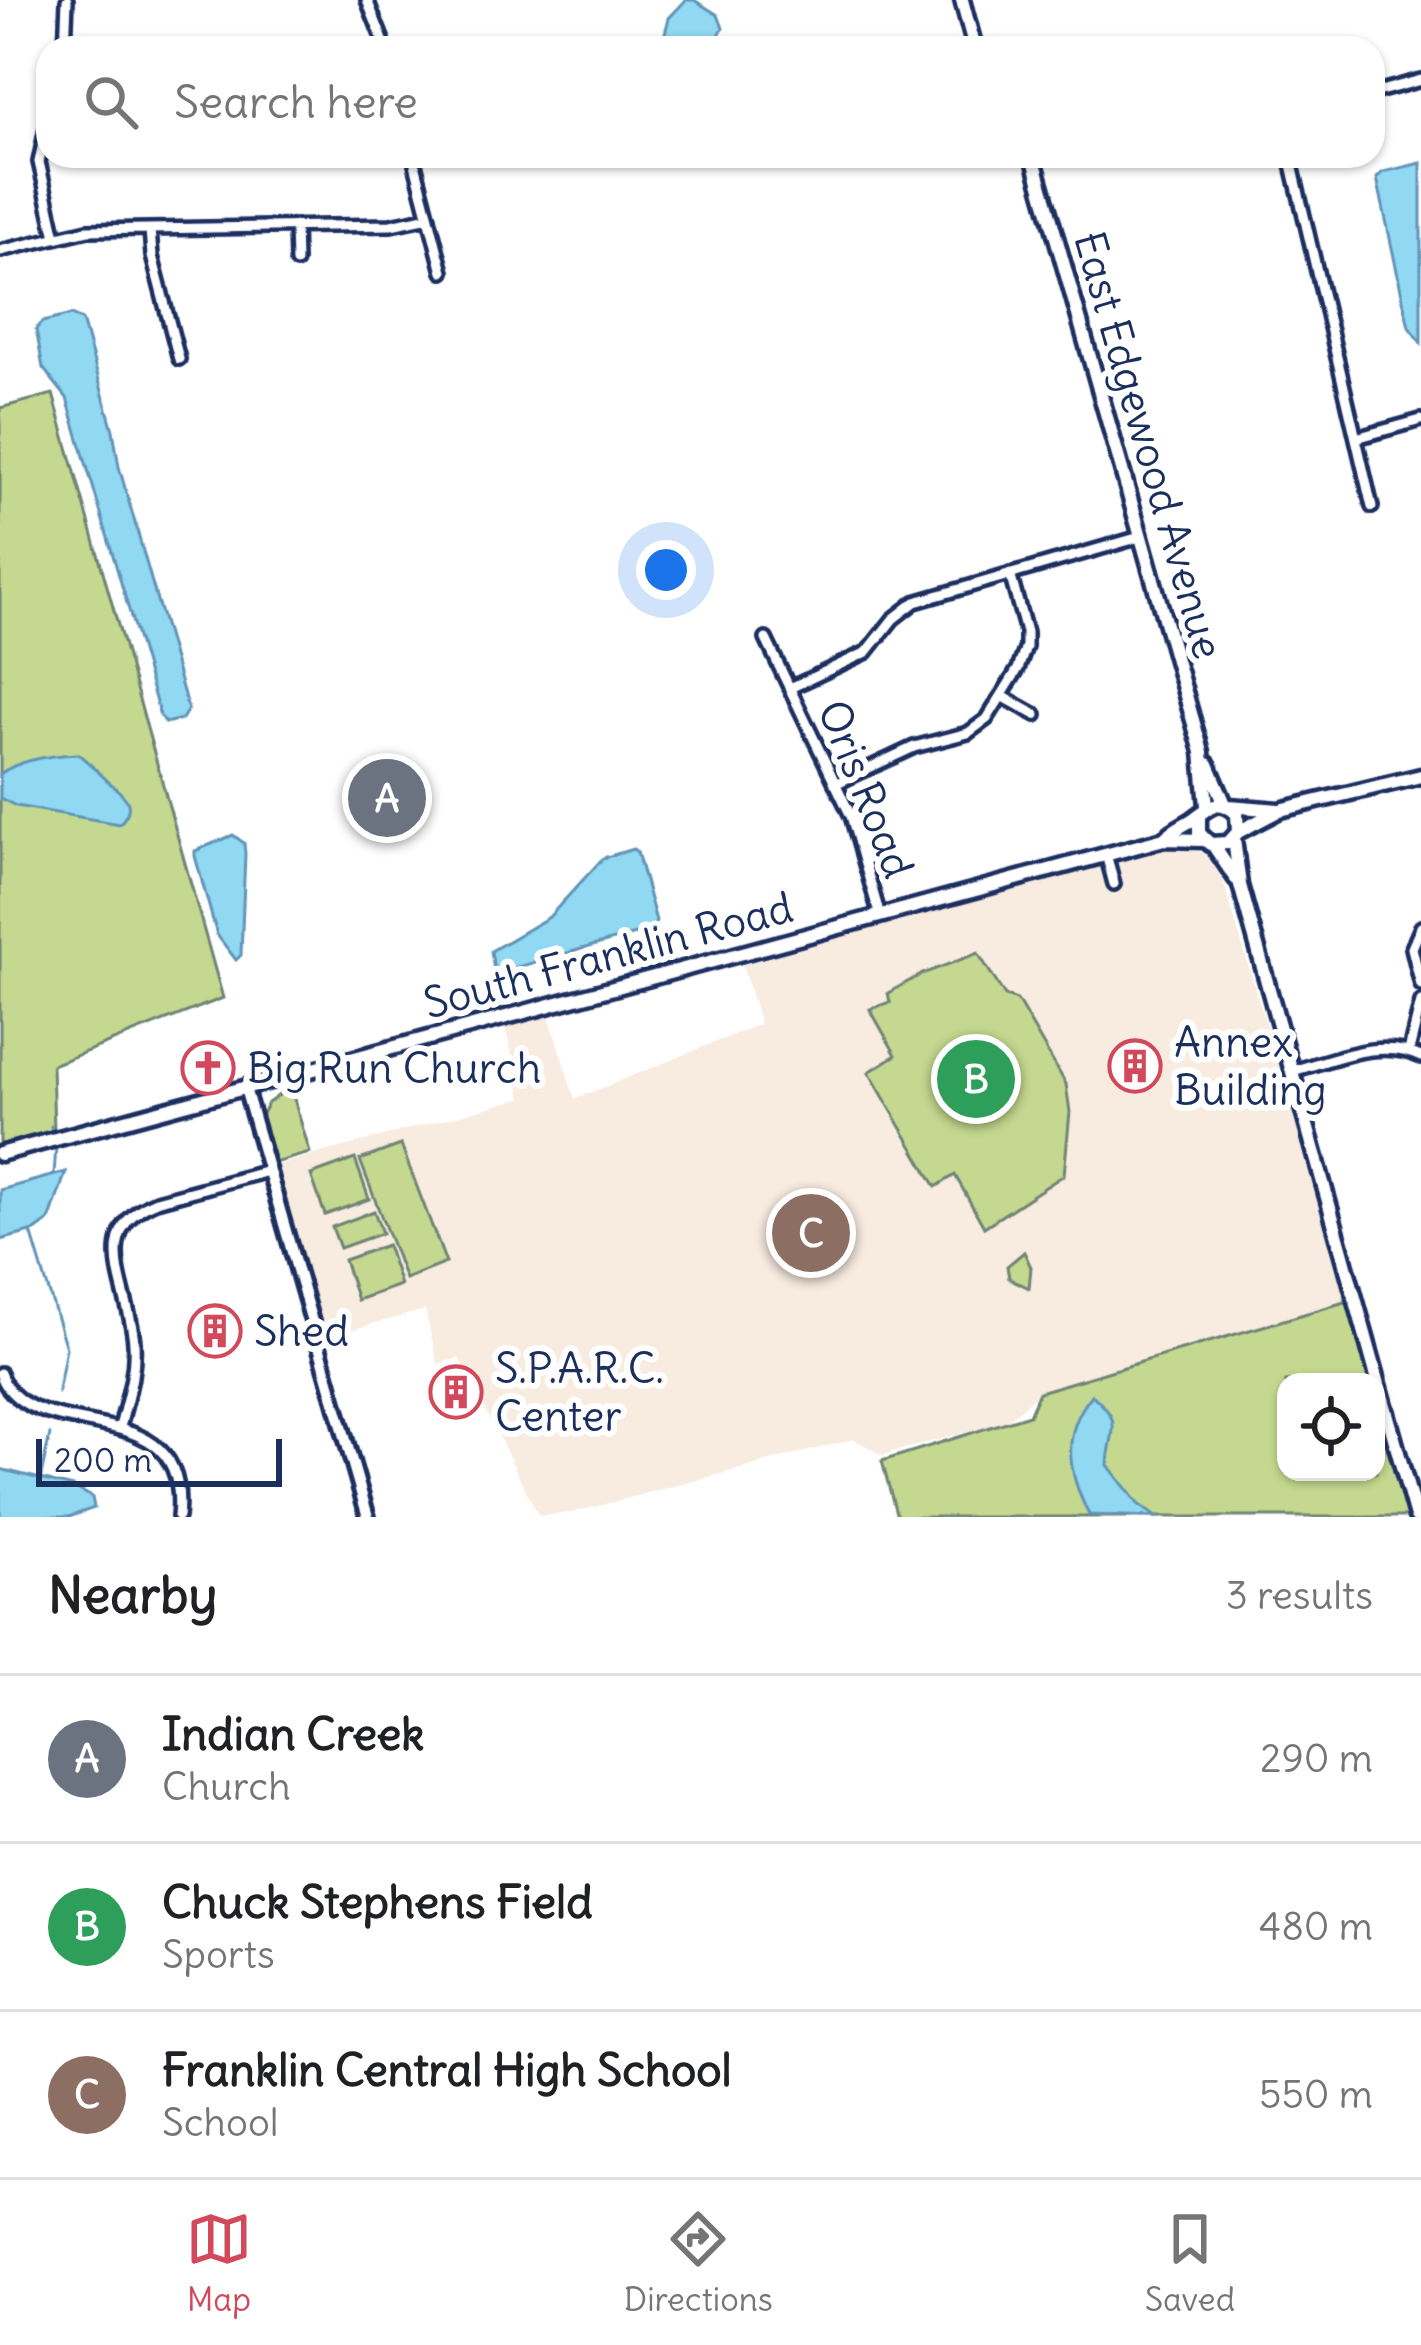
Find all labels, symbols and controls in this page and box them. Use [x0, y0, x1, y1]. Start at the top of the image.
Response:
search box [36, 36, 1385, 168]
icon: search [78, 69, 144, 135]
text: Search here [174, 74, 418, 130]
street label: East Edgewood Avenue [1063, 225, 1235, 665]
your location [636, 540, 696, 600]
street label: Oris Road [807, 693, 925, 885]
pin: A [348, 753, 426, 843]
street label: South Franklin Road [418, 881, 798, 1029]
place label: Annex Building [1174, 1016, 1327, 1116]
pin: B [937, 1034, 1015, 1124]
building icon: Annex Building [1107, 1038, 1163, 1094]
church icon: Big Run Church [180, 1040, 236, 1096]
place label: Big Run Church [247, 1042, 541, 1094]
pin: C [772, 1188, 850, 1278]
building icon: Shed [187, 1303, 243, 1359]
place label: Shed [254, 1305, 349, 1357]
place label: S.P.A.R.C. Center [495, 1342, 664, 1442]
building icon: S.P.A.R.C. Center [428, 1364, 484, 1420]
map controls [1277, 1373, 1385, 1481]
button: locate [1277, 1373, 1385, 1481]
scale bar [36, 1433, 282, 1486]
text: 200 m [54, 1439, 152, 1481]
text: Nearby [48, 1563, 217, 1627]
text: 3 results [1226, 1571, 1373, 1620]
text: Indian Creek [162, 1706, 424, 1762]
text: A [74, 1734, 100, 1783]
text: 290 m [1260, 1734, 1373, 1783]
text: Church [162, 1762, 291, 1811]
text: Chuck Stephens Field [162, 1874, 593, 1930]
text: B [74, 1902, 100, 1951]
text: 480 m [1259, 1902, 1373, 1951]
text: Sports [162, 1930, 275, 1979]
text: Franklin Central High School [162, 2042, 732, 2098]
text: C [74, 2070, 100, 2119]
text: 550 m [1259, 2070, 1373, 2119]
text: School [162, 2098, 279, 2147]
tab: Map [186, 2206, 252, 2320]
tab: Directions [624, 2206, 773, 2320]
tab: Saved [1145, 2206, 1235, 2320]

